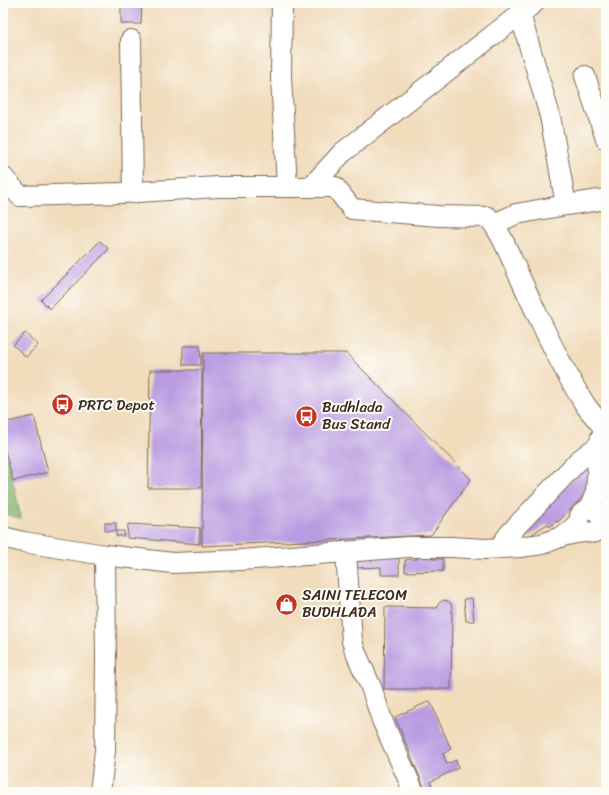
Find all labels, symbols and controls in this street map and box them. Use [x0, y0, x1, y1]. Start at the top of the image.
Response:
bus stop icon: PRTC Depot [50, 392, 76, 418]
place label: PRTC Depot [78, 392, 155, 418]
place label: Budhlada Bus Stand [322, 394, 391, 437]
bus stop icon: Budhlada Bus Stand [293, 403, 319, 429]
place label: SAINI TELECOM BUDHLADA [302, 582, 407, 625]
shop icon: SAINI TELECOM BUDHLADA [273, 591, 299, 617]

